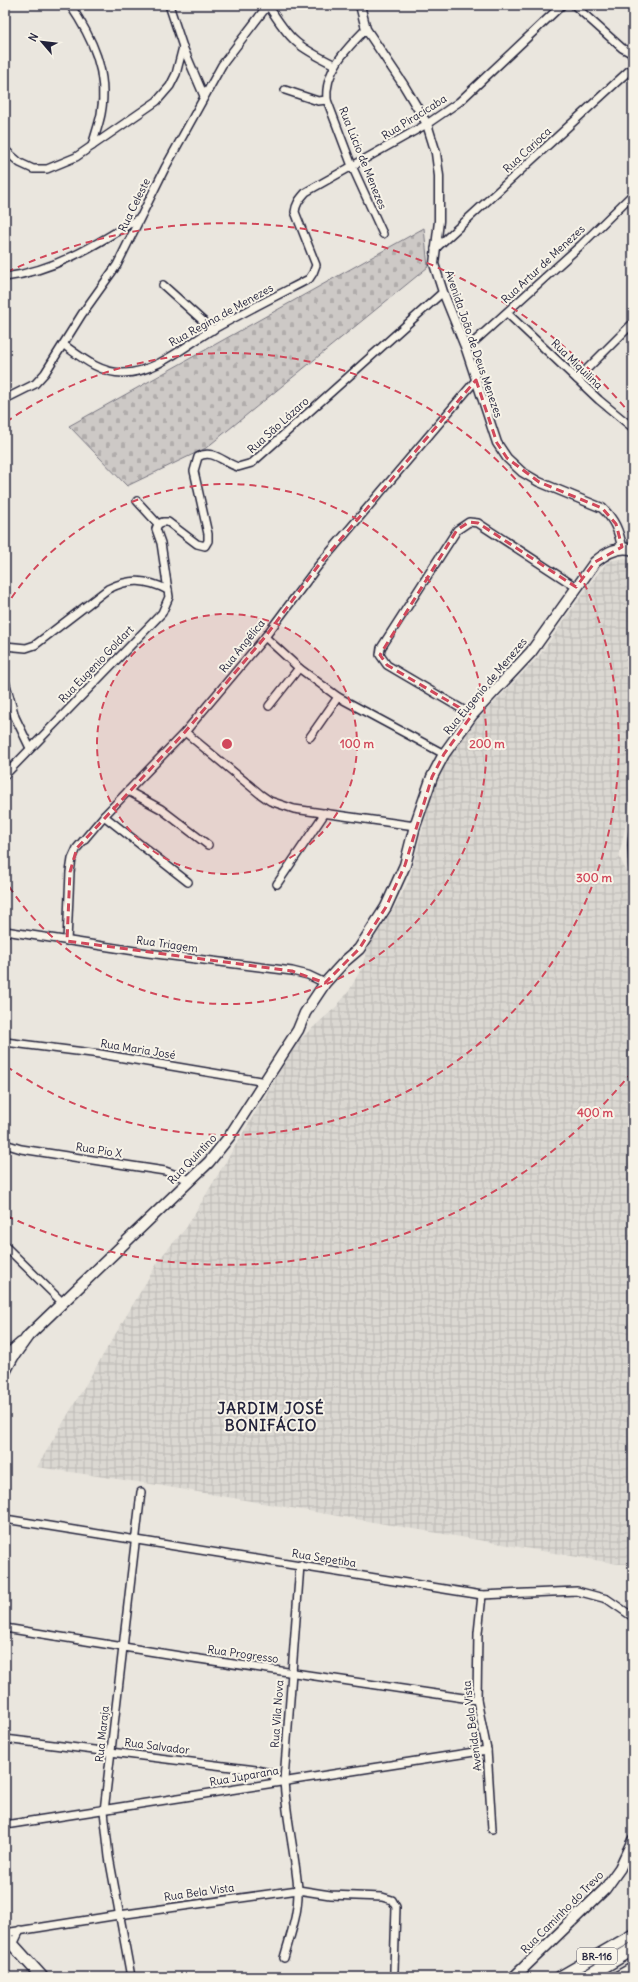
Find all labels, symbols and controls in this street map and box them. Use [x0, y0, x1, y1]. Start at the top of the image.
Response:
north arrow [22, 22, 62, 62]
text: N [25, 31, 41, 44]
street label: Rua Piracicaba [379, 91, 449, 143]
street label: Rua Lúcio de Menezes [336, 105, 390, 211]
street label: Rua Carioca [500, 124, 554, 176]
street label: Rua Celeste [115, 176, 153, 234]
street label: Rua Artur de Menezes [498, 222, 588, 306]
street label: Avenida João de Deus Menezes [442, 268, 506, 420]
street label: Rua Regina de Menezes [167, 281, 275, 349]
street label: Rua Miquilina [548, 336, 606, 392]
street label: Rua São Lázaro [244, 394, 312, 456]
street label: Rua Angélica [216, 617, 268, 675]
street label: Rua Eugenio Goldart [56, 622, 137, 706]
street label: Rua Eugenio de Menezes [440, 635, 530, 737]
text: 100 m [340, 736, 374, 751]
text: 200 m [469, 736, 505, 751]
centre of rings [220, 737, 234, 751]
text: 300 m [576, 870, 612, 885]
street label: Rua Triagem [135, 933, 199, 955]
street label: Rua Maria José [99, 1036, 177, 1062]
text: 400 m [577, 1105, 614, 1120]
street label: Rua Quintino [165, 1131, 219, 1187]
street label: Rua Pio X [75, 1139, 123, 1161]
district label: JARDIM JOSÉ BONIFÁCIO [217, 1398, 325, 1435]
street label: Rua Sepetiba [291, 1546, 357, 1570]
street label: Rua Progresso [206, 1642, 280, 1666]
street label: Rua Vila Nova [268, 1680, 286, 1748]
street label: Avenida Bela Vista [459, 1680, 485, 1772]
street label: Rua Maraja [92, 1705, 112, 1763]
street label: Rua Salvador [124, 1735, 191, 1757]
street label: Rua Juparana [208, 1763, 280, 1789]
street label: Rua Caminho do Trevo [518, 1868, 606, 1956]
street label: Rua Bela Vista [163, 1880, 235, 1904]
road number: BR-116 [577, 1948, 617, 1964]

